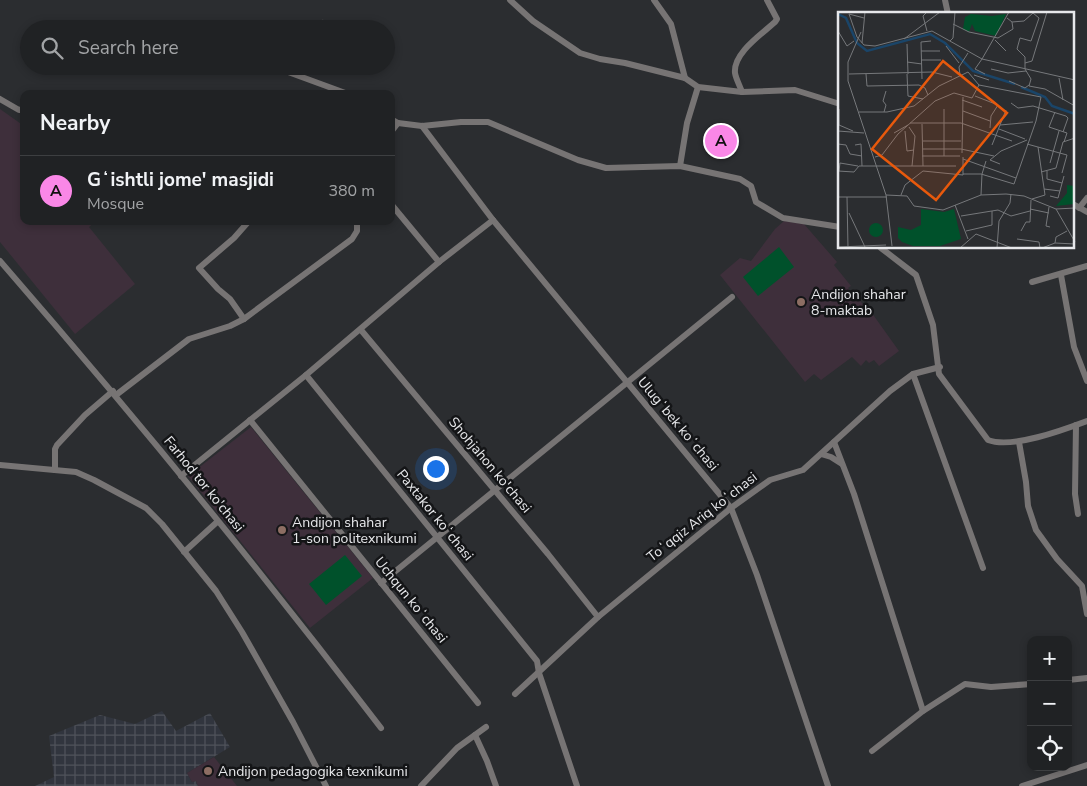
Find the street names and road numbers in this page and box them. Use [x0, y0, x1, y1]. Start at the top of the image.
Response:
street label: Ulugʻbek koʻchasi [633, 373, 723, 475]
street label: Shohjahon ko'chasi [444, 413, 536, 517]
street label: Farhod tor ko'chasi [159, 432, 249, 536]
street label: Paxtakor koʻchasi [392, 465, 478, 565]
street label: Toʻqqiz Ariq koʻchasi [643, 468, 761, 566]
street label: Uchqun koʻchasi [370, 553, 452, 647]

